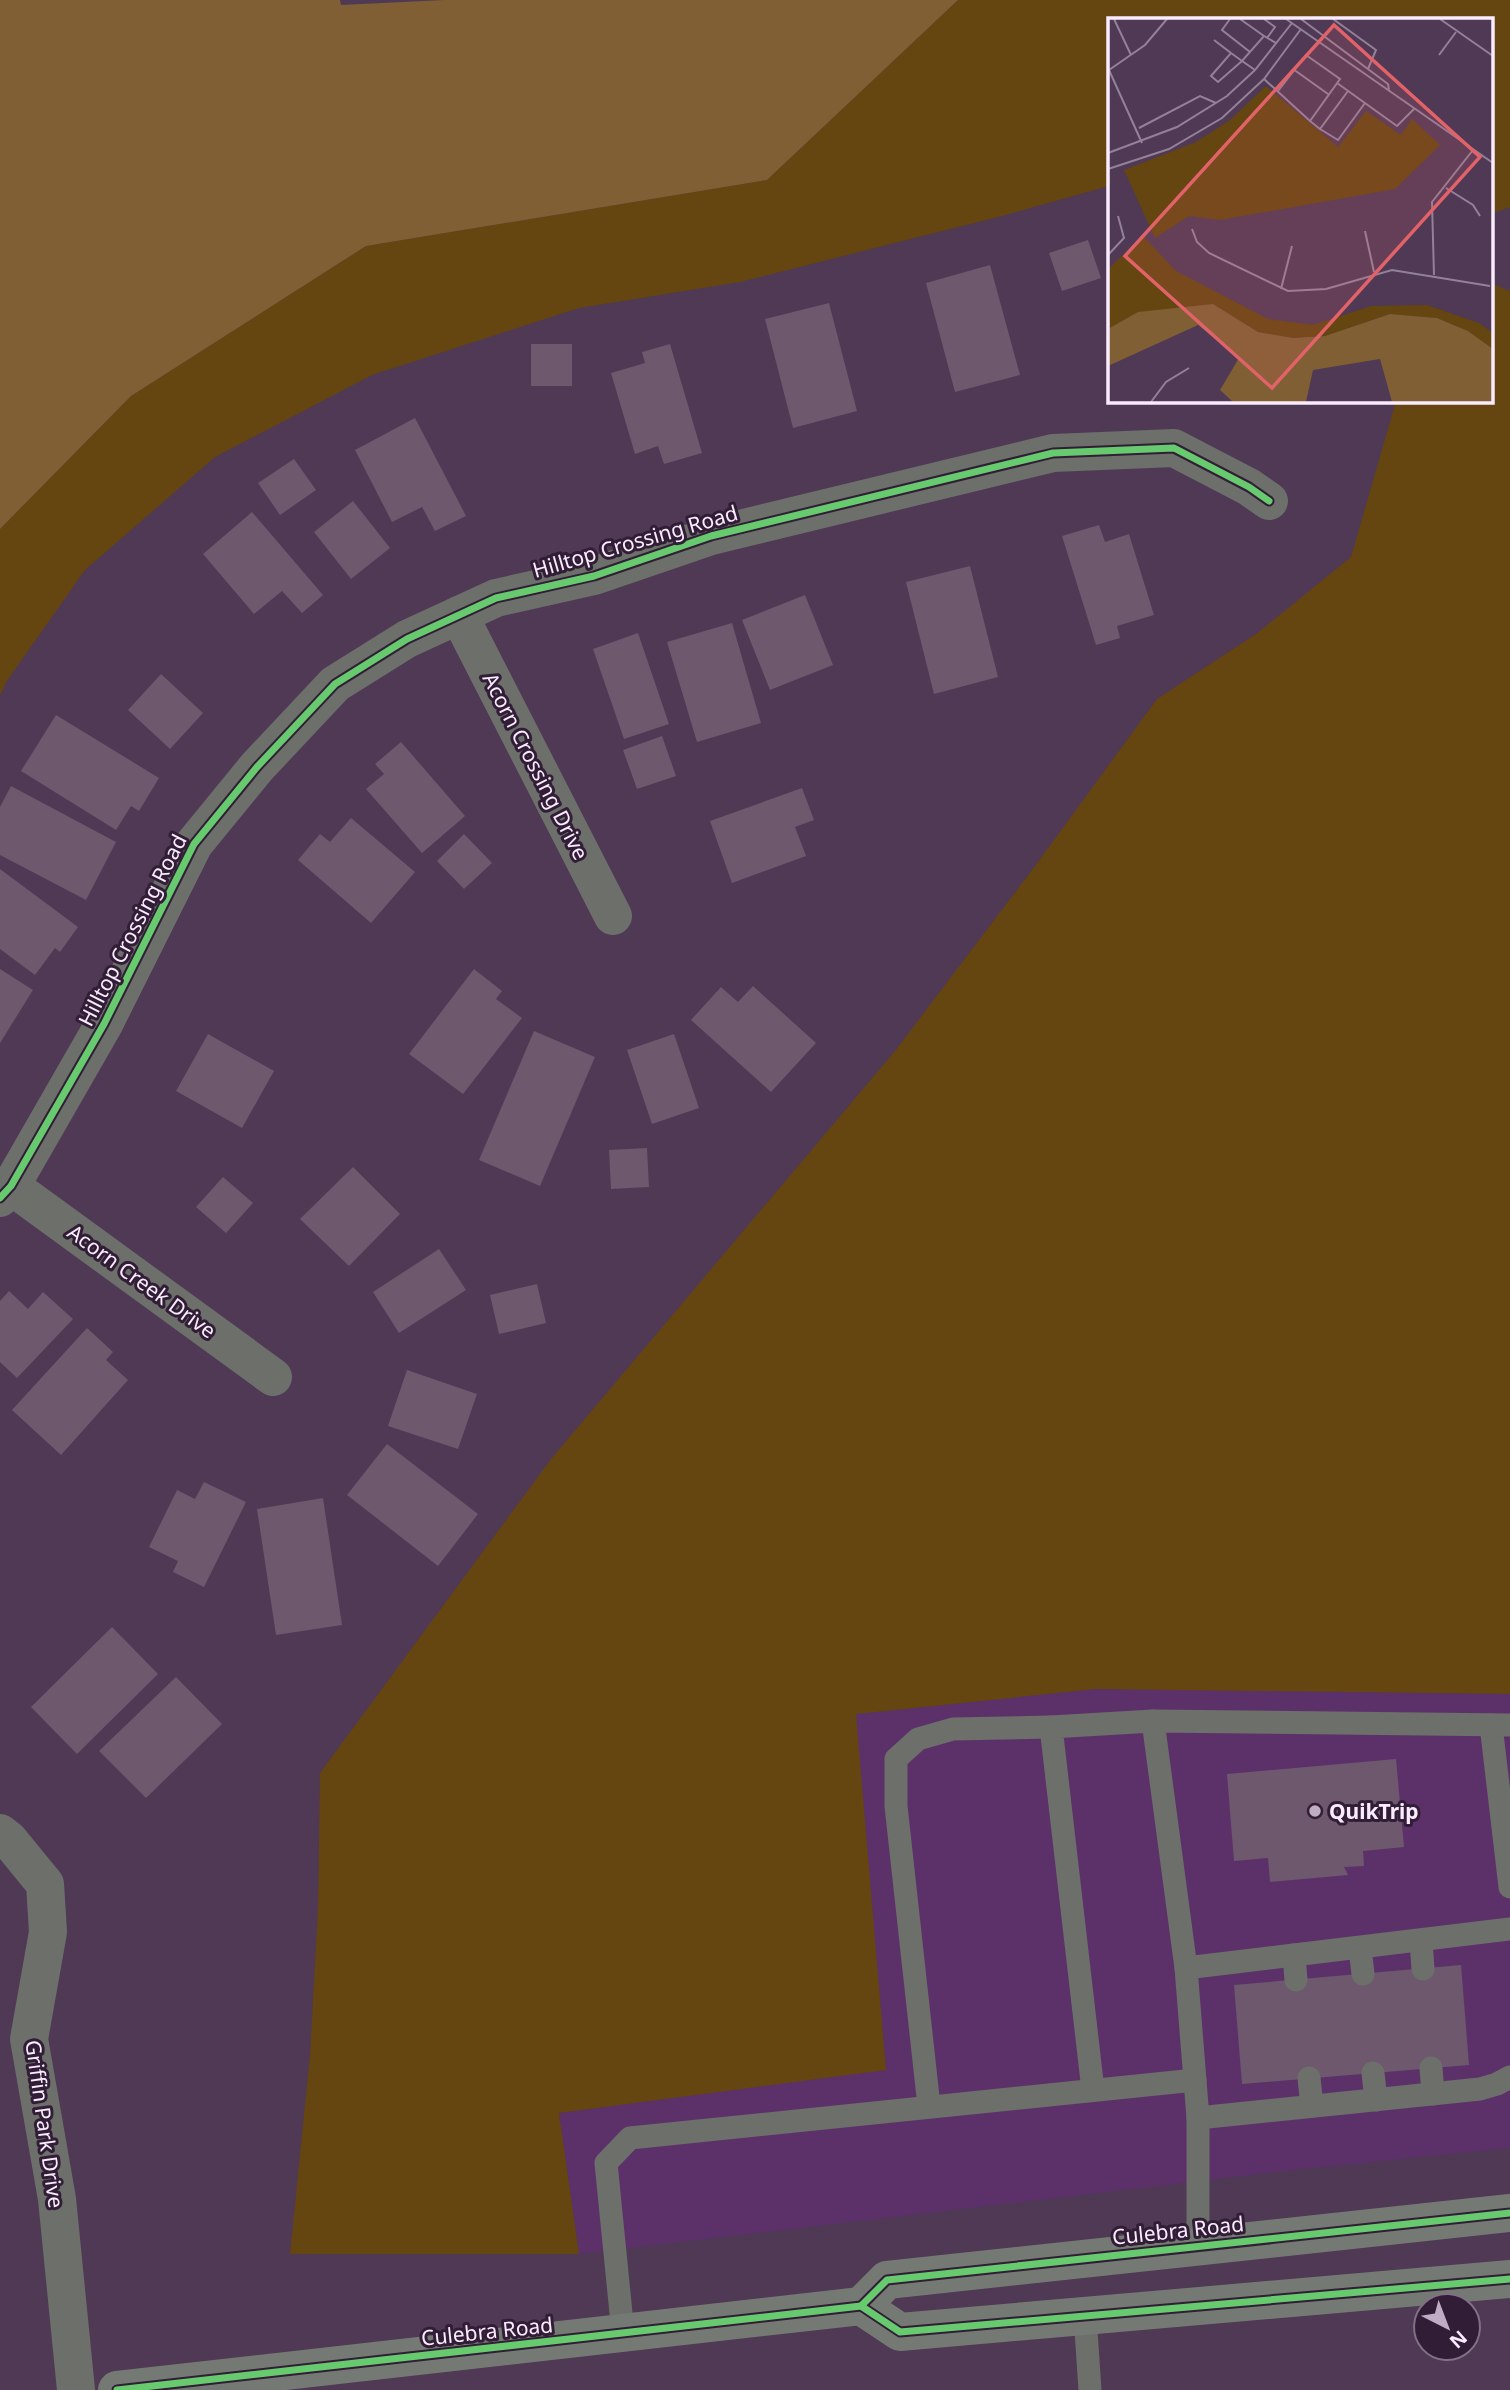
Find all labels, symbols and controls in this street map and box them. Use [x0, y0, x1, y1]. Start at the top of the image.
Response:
inset map [1108, 18, 1492, 402]
street label: Hilltop Crossing Road [529, 498, 741, 584]
street label: Acorn Crossing Drive [477, 668, 595, 864]
street label: Hilltop Crossing Road [71, 829, 193, 1031]
street label: Acorn Creek Drive [62, 1218, 222, 1344]
place label: QuikTrip [1329, 1797, 1419, 1825]
marker: QuikTrip [1307, 1803, 1323, 1819]
street label: Griffin Park Drive [19, 2038, 71, 2210]
street label: Culebra Road [1111, 2209, 1245, 2251]
north arrow [1412, 2292, 1482, 2362]
street label: Culebra Road [420, 2310, 554, 2352]
text: N [1444, 2325, 1473, 2354]

